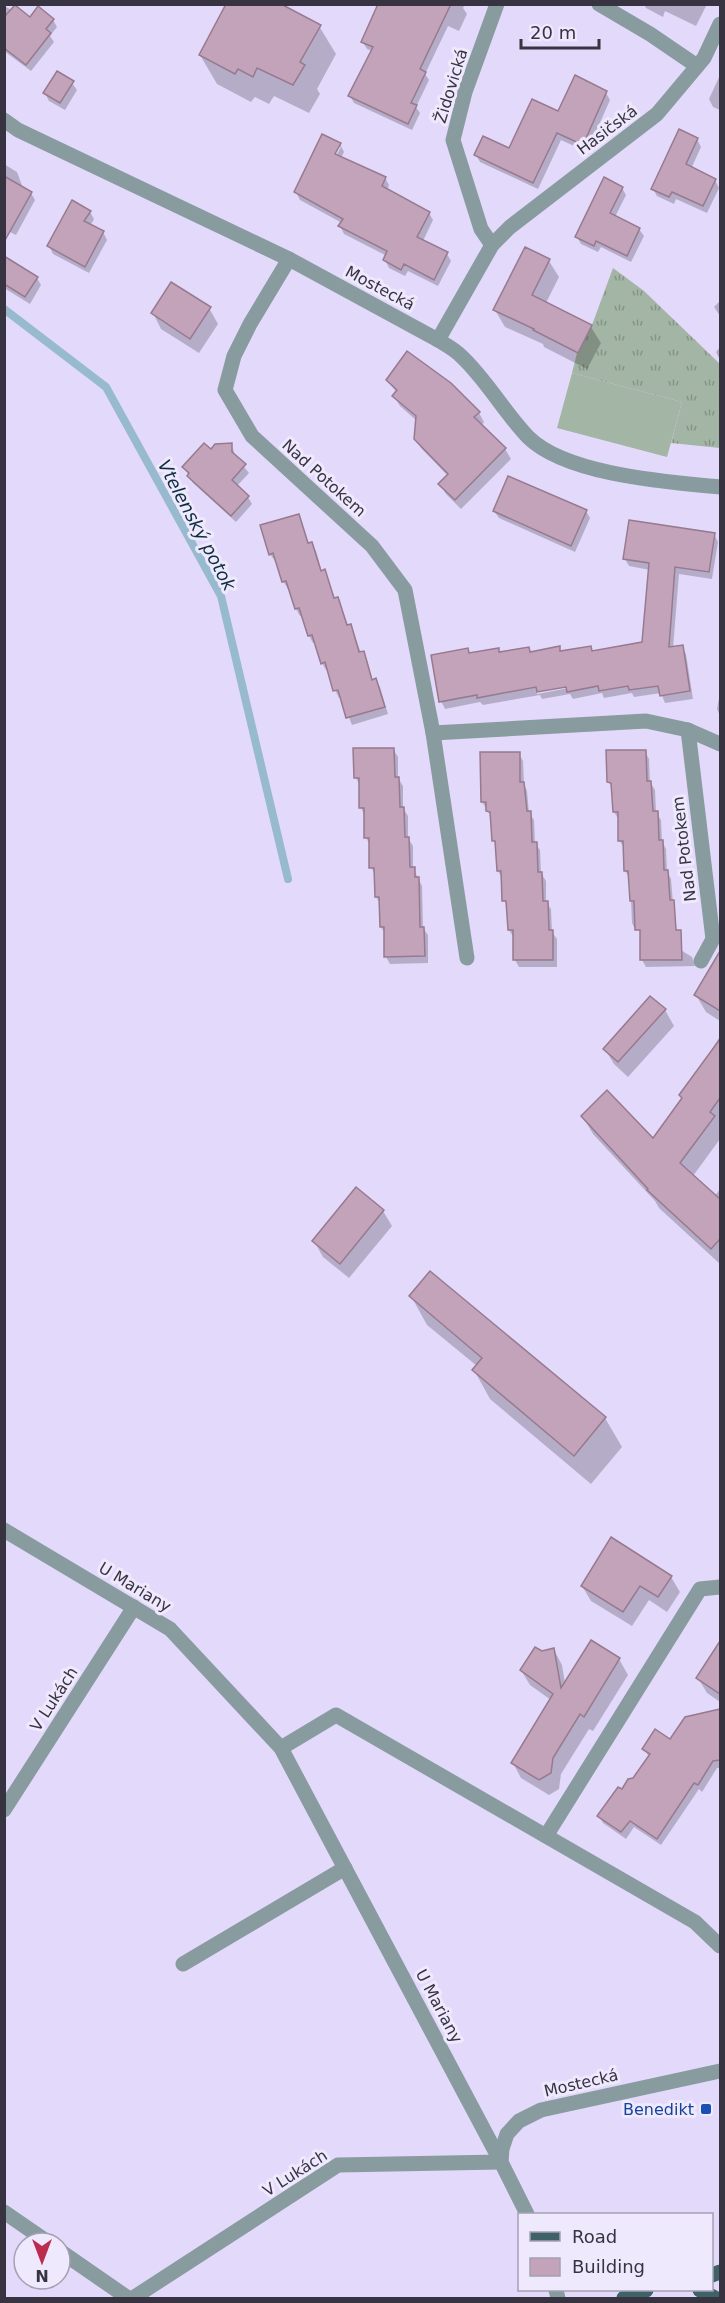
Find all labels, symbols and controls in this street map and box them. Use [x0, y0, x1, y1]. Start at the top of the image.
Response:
scale bar [521, 12, 599, 50]
text: 20 m [530, 22, 576, 43]
street label: Židovická [431, 46, 471, 126]
street label: Hasičská [573, 101, 641, 159]
street label: Mostecká [342, 262, 418, 314]
street label: Nad Potokem [278, 435, 370, 521]
water label: Vtelenský potok [154, 456, 241, 595]
street label: Nad Potokem [668, 795, 700, 903]
street label: U Mariany [95, 1558, 175, 1616]
street label: V Lukách [26, 1663, 82, 1735]
street label: U Mariany [412, 1966, 466, 2046]
street label: Mostecká [542, 2065, 620, 2101]
place label: Benedikt [623, 2100, 694, 2119]
marker: Benedikt [699, 2102, 713, 2116]
street label: V Lukách [259, 2146, 331, 2200]
legend [518, 2213, 713, 2291]
text: Road [572, 2226, 617, 2247]
north arrow [12, 2231, 72, 2291]
text: Building [572, 2256, 645, 2277]
text: N [35, 2266, 49, 2285]

